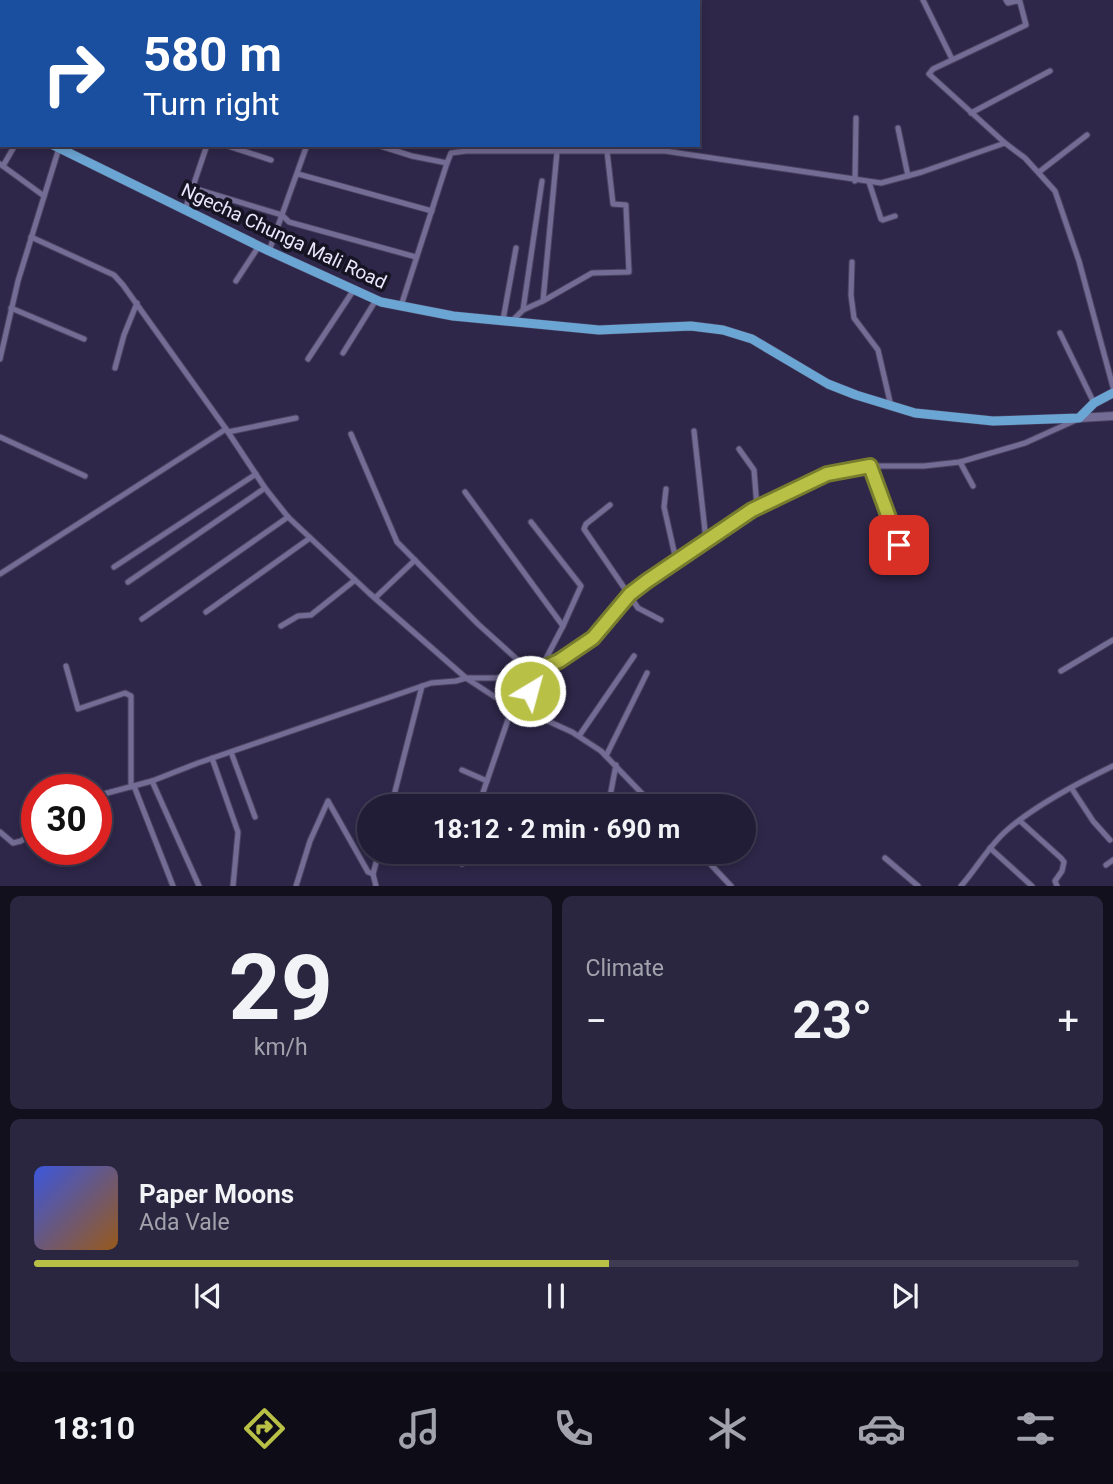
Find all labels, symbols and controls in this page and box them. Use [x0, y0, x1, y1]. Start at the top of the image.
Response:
text: 580 m [143, 26, 282, 83]
icon: right [28, 28, 119, 119]
text: Turn right [143, 85, 279, 123]
street label: Ngecha Chunga Mali Road [178, 178, 390, 294]
pin [869, 515, 929, 575]
icon: arrive [880, 526, 918, 564]
position arrow [493, 654, 567, 728]
speed limit sign: 30 [21, 774, 112, 865]
text: 18:12 · 2 min · 690 m [433, 814, 680, 844]
text: 29 [229, 935, 333, 1041]
text: Climate [586, 955, 664, 982]
text: 23° [792, 990, 872, 1051]
text: − [586, 999, 607, 1043]
text: + [1057, 999, 1079, 1043]
text: km/h [254, 1034, 308, 1061]
text: Paper Moons [139, 1179, 294, 1209]
text: Ada Vale [139, 1209, 230, 1236]
icon: previous [189, 1277, 227, 1315]
icon: pause [537, 1277, 575, 1315]
icon: next [886, 1277, 924, 1315]
icon: directions [240, 1404, 289, 1453]
icon: music [395, 1404, 444, 1453]
icon: phone [549, 1404, 598, 1453]
icon: climate [703, 1404, 752, 1453]
icon: car [857, 1404, 906, 1453]
icon: filters [1011, 1404, 1060, 1453]
text: 18:10 [53, 1409, 135, 1447]

